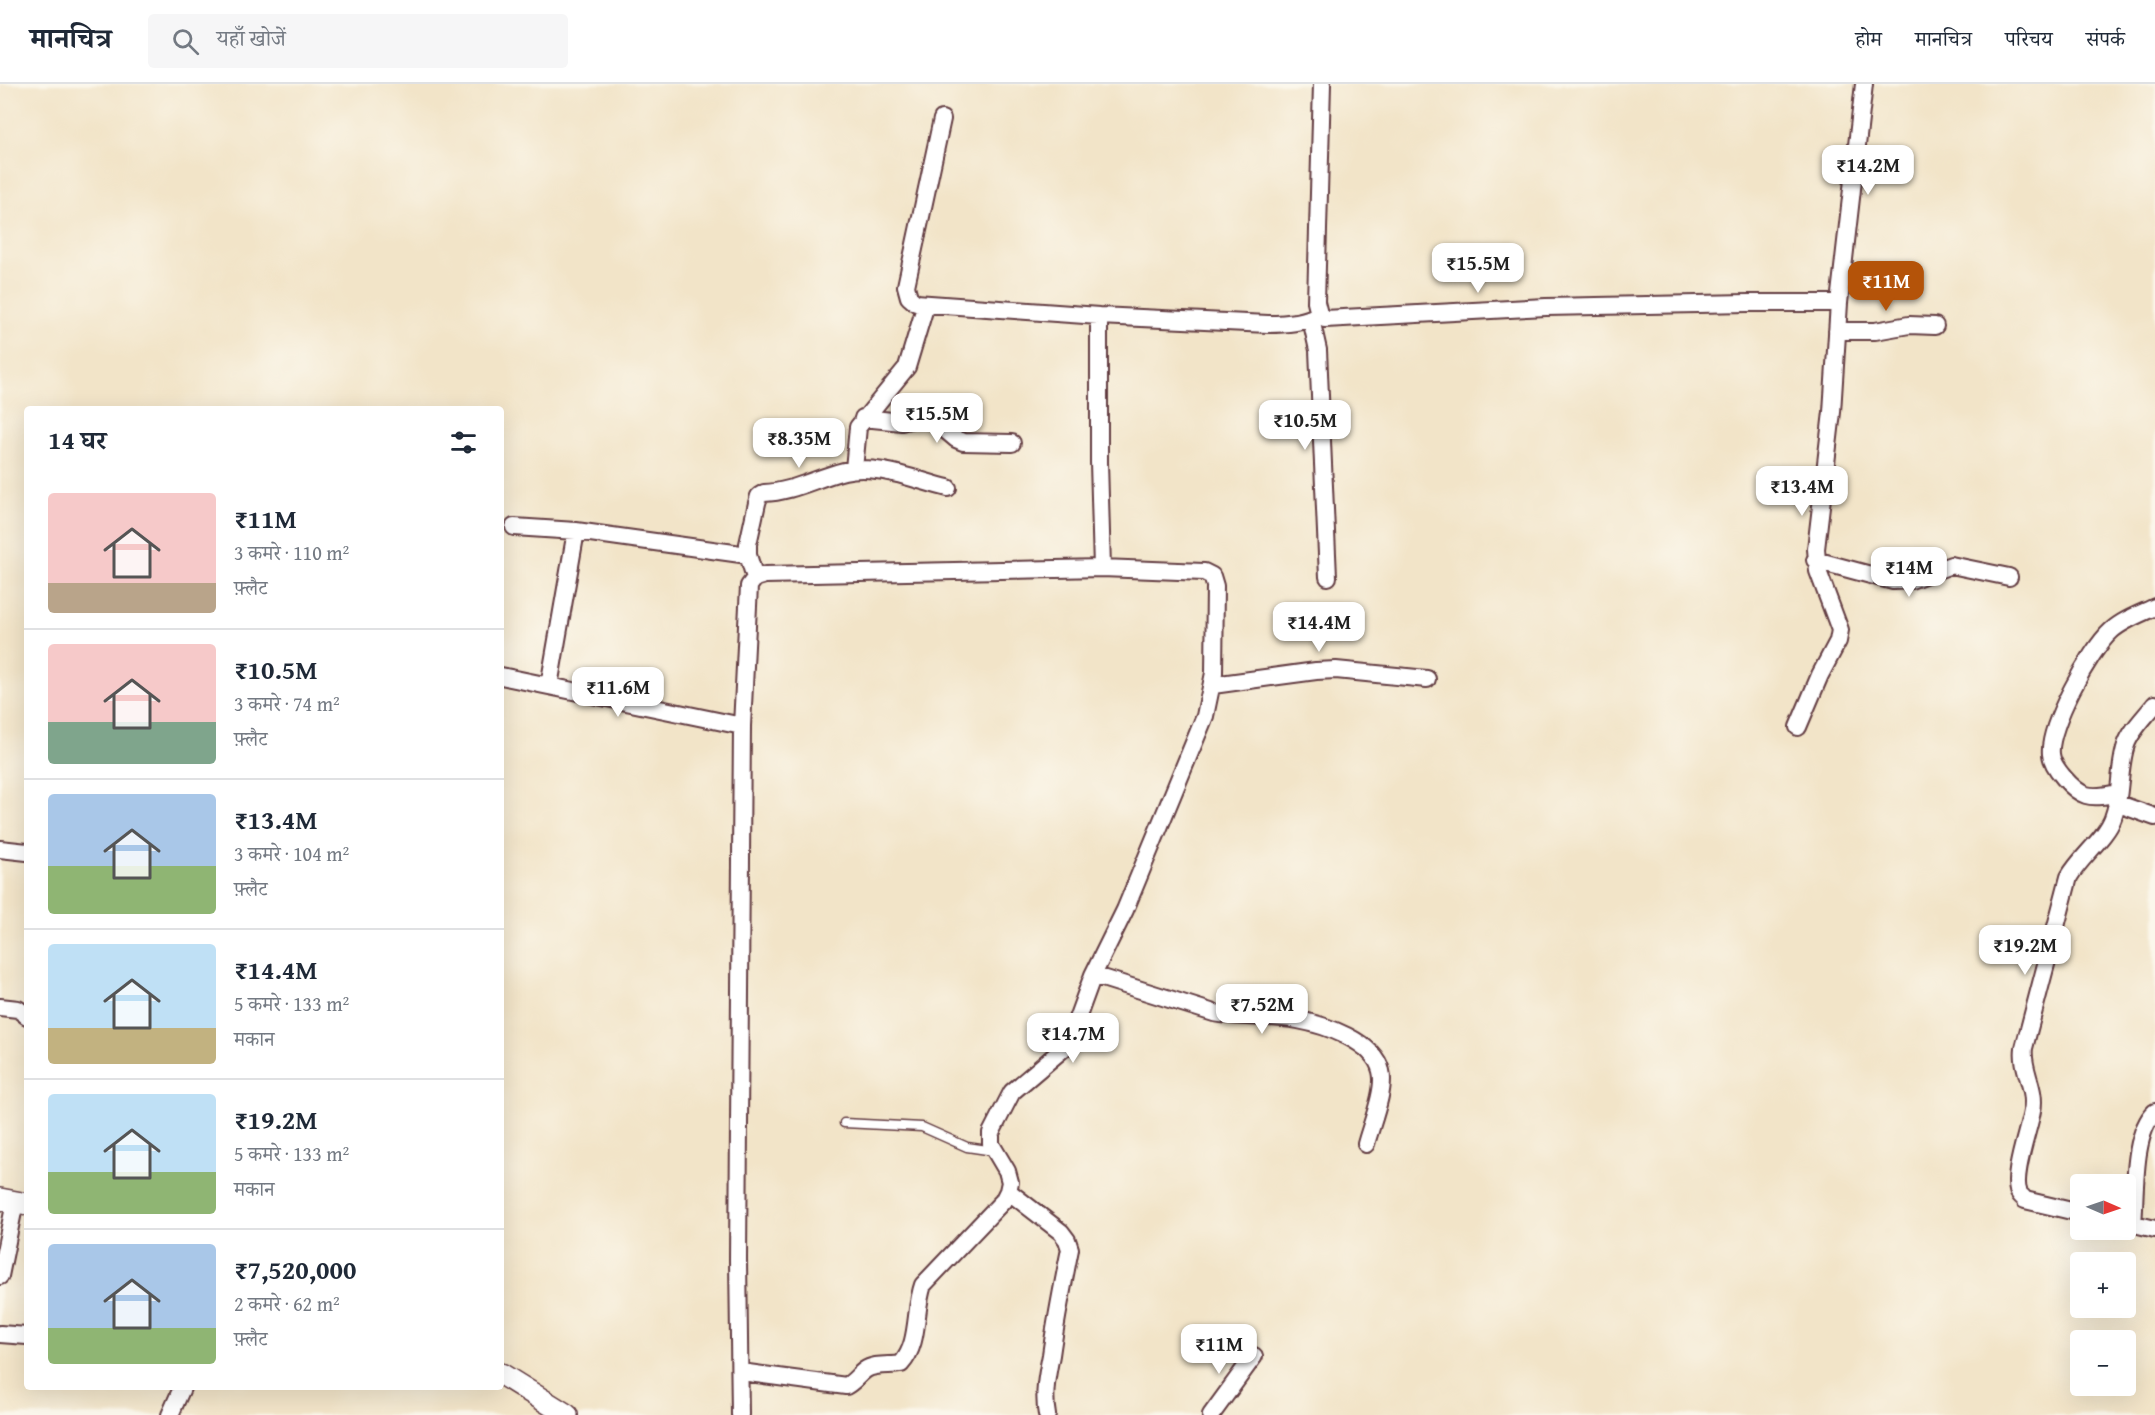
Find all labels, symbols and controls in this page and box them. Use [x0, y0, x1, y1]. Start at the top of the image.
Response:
search box [148, 14, 568, 68]
text: मानचित्र [30, 17, 112, 58]
text: यहाँ खोजें [217, 22, 286, 54]
text: होम [1855, 23, 1882, 54]
text: मानचित्र [1915, 23, 1972, 54]
text: परिचय [2005, 23, 2053, 54]
text: संपर्क [2086, 23, 2125, 54]
icon: search [169, 25, 202, 58]
pin: ₹14.2M [1819, 145, 1917, 196]
text: ₹14.2M [1836, 150, 1900, 179]
pin: ₹15.5M [1429, 243, 1527, 294]
text: ₹15.5M [1446, 248, 1510, 277]
pin: ₹11M [1850, 261, 1922, 312]
text: ₹11M [1862, 266, 1910, 295]
pin: ₹15.5M [888, 393, 986, 444]
text: ₹15.5M [905, 398, 969, 427]
pin: ₹10.5M [1256, 400, 1354, 451]
text: ₹10.5M [1273, 405, 1337, 434]
pin: ₹8.35M [750, 418, 848, 469]
text: 14 घर [48, 420, 106, 459]
text: ₹8.35M [767, 423, 831, 452]
icon: filters [447, 426, 480, 459]
pin: ₹13.4M [1753, 466, 1851, 517]
text: ₹13.4M [1770, 471, 1834, 500]
text: ₹11M [234, 499, 297, 538]
icon: home [96, 517, 168, 589]
text: 3 कमरे · 110 m² [234, 538, 349, 567]
pin: ₹14M [1873, 547, 1945, 598]
text: ₹14M [1885, 552, 1933, 581]
text: फ़्लैट [234, 573, 267, 602]
pin: ₹14.4M [1270, 602, 1368, 653]
text: ₹14.4M [1287, 607, 1351, 636]
text: ₹10.5M [234, 650, 318, 689]
pin: ₹11.6M [569, 667, 667, 718]
icon: home [96, 668, 168, 740]
text: ₹11.6M [586, 672, 650, 701]
text: 3 कमरे · 74 m² [234, 689, 340, 718]
text: फ़्लैट [234, 724, 267, 753]
text: ₹13.4M [234, 800, 318, 839]
icon: home [96, 818, 168, 890]
text: 3 कमरे · 104 m² [234, 839, 349, 868]
text: फ़्लैट [234, 874, 267, 903]
pin: ₹19.2M [1976, 925, 2074, 976]
text: ₹19.2M [1993, 930, 2057, 959]
text: ₹14.4M [234, 950, 318, 989]
icon: home [96, 968, 168, 1040]
pin: ₹7.52M [1213, 984, 1311, 1035]
text: 5 कमरे · 133 m² [234, 989, 349, 1018]
text: ₹7.52M [1230, 989, 1294, 1018]
pin: ₹14.7M [1024, 1013, 1122, 1064]
text: ₹14.7M [1041, 1018, 1105, 1047]
text: मकान [234, 1024, 275, 1053]
text: ₹19.2M [234, 1100, 318, 1139]
icon: home [96, 1118, 168, 1190]
text: 5 कमरे · 133 m² [234, 1139, 349, 1168]
text: मकान [234, 1174, 275, 1203]
north arrow [2070, 1174, 2136, 1240]
map controls [2070, 1174, 2136, 1396]
text: ₹7,520,000 [234, 1250, 356, 1289]
button: + [2070, 1252, 2136, 1318]
icon: home [96, 1268, 168, 1340]
text: 2 कमरे · 62 m² [234, 1289, 340, 1318]
text: फ़्लैट [234, 1324, 267, 1353]
pin: ₹11M [1183, 1324, 1255, 1375]
text: ₹11M [1195, 1329, 1243, 1358]
button: − [2070, 1330, 2136, 1396]

